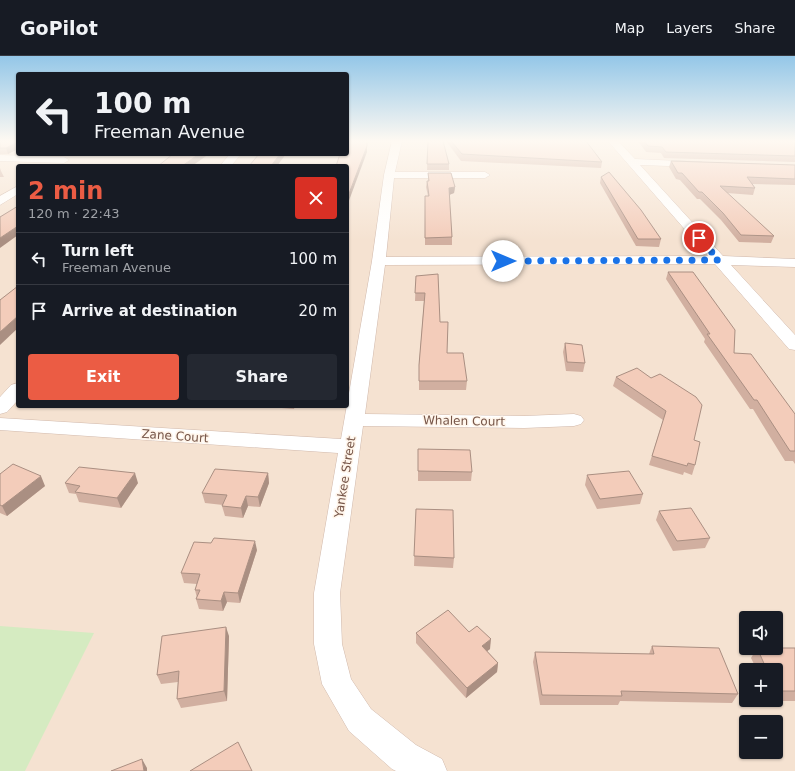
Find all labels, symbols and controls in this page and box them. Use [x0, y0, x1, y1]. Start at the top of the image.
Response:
text: GoPilot [20, 17, 98, 39]
text: Map [615, 20, 644, 36]
text: Layers [666, 20, 713, 36]
text: Share [735, 20, 775, 36]
text: 100 m [94, 87, 191, 120]
icon: left [28, 88, 80, 140]
text: Freeman Avenue [94, 121, 245, 142]
text: 2 min [28, 177, 103, 205]
button: close [295, 177, 337, 219]
text: 120 m · 22:43 [28, 206, 119, 221]
pin [682, 221, 716, 255]
icon: arrive [688, 227, 710, 249]
position arrow [482, 240, 524, 282]
text: Turn left [62, 242, 134, 260]
icon: left [28, 248, 50, 270]
text: 100 m [289, 250, 337, 268]
text: Freeman Avenue [62, 260, 171, 275]
icon: arrive [28, 300, 50, 322]
text: Arrive at destination [62, 302, 237, 320]
text: 20 m [299, 302, 337, 320]
button: Exit [28, 354, 179, 400]
button: Share [187, 354, 337, 400]
street label: Whalen Court [423, 413, 505, 429]
street label: Zane Court [141, 427, 209, 445]
street label: Yankee Street [332, 435, 358, 520]
map controls [739, 611, 783, 759]
button: sound [739, 611, 783, 655]
button: + [739, 663, 783, 707]
button: − [739, 715, 783, 759]

